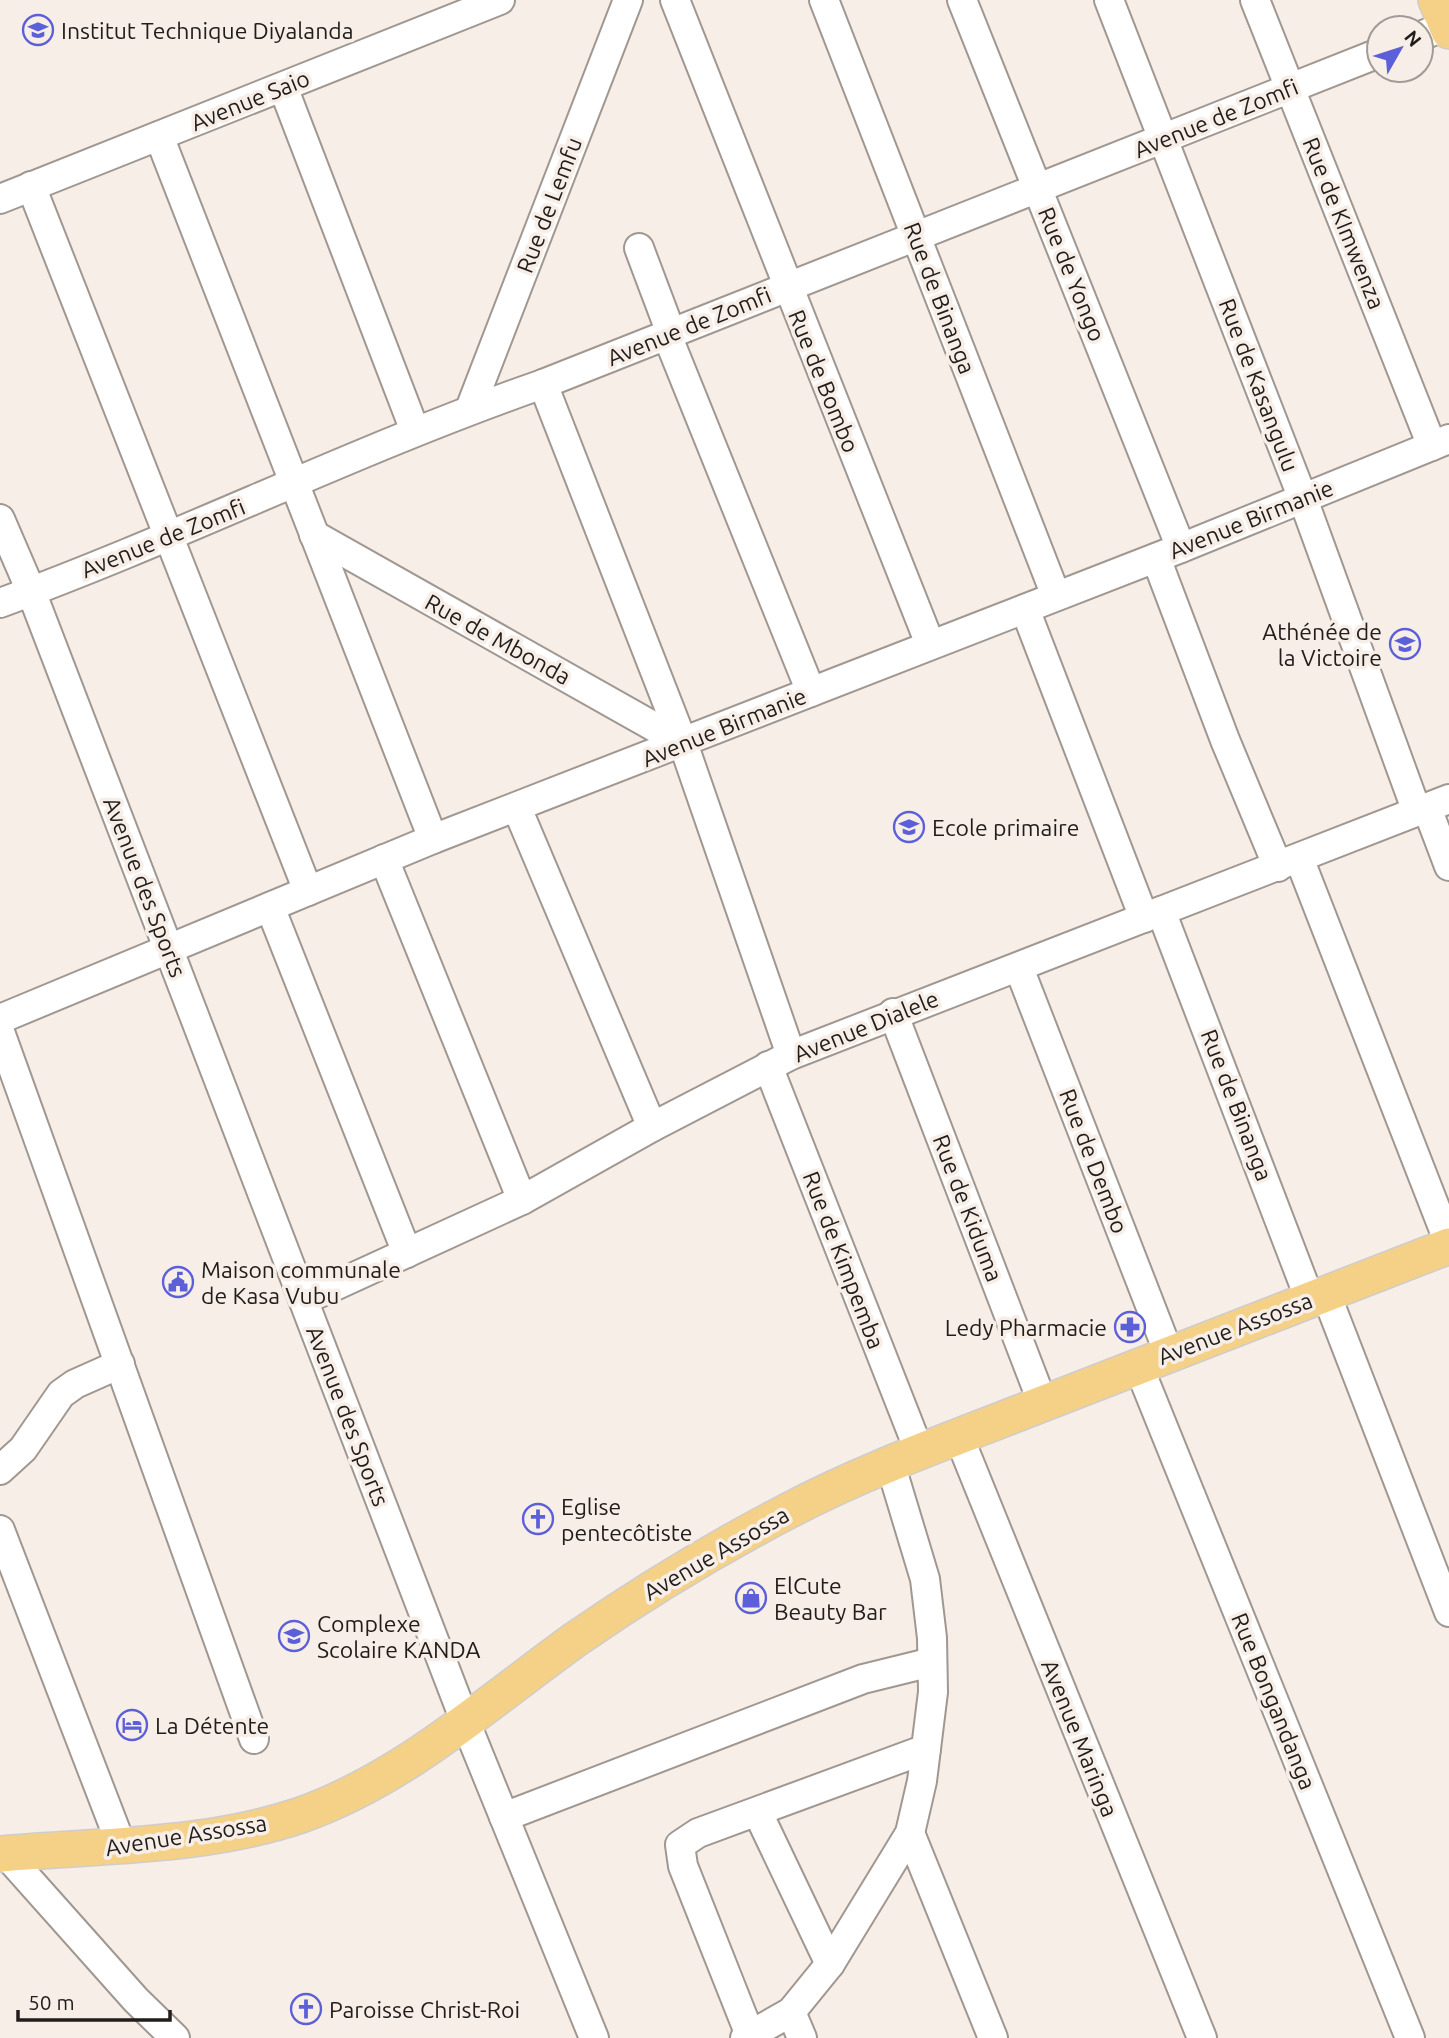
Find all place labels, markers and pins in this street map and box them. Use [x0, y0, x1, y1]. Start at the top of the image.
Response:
school or university icon: Institut Technique Diyalanda [21, 13, 55, 47]
place label: Institut Technique Diyalanda [61, 18, 354, 43]
place label: Athénée de la Victoire [1262, 619, 1382, 670]
school or university icon: Athénée de la Victoire [1388, 627, 1422, 661]
school or university icon: Ecole primaire [892, 810, 926, 844]
place label: Ecole primaire [932, 815, 1079, 840]
place label: Maison communale de Kasa Vubu [201, 1257, 401, 1308]
public building icon: Maison communale de Kasa Vubu [161, 1265, 195, 1299]
pharmacy icon: Ledy Pharmacie [1113, 1310, 1147, 1344]
place label: Ledy Pharmacie [945, 1315, 1107, 1340]
place label: Eglise pentecôtiste [561, 1494, 692, 1545]
church icon: Eglise pentecôtiste [521, 1502, 555, 1536]
place label: ElCute Beauty Bar [774, 1573, 887, 1624]
shop icon: ElCute Beauty Bar [734, 1581, 768, 1615]
place label: Complexe Scolaire KANDA [317, 1611, 480, 1662]
school or university icon: Complexe Scolaire KANDA [277, 1619, 311, 1653]
hotel icon: La Détente [115, 1708, 149, 1742]
place label: La Détente [155, 1713, 269, 1738]
church icon: Paroisse Christ-Roi [289, 1992, 323, 2026]
place label: Paroisse Christ-Roi [329, 1997, 520, 2022]

